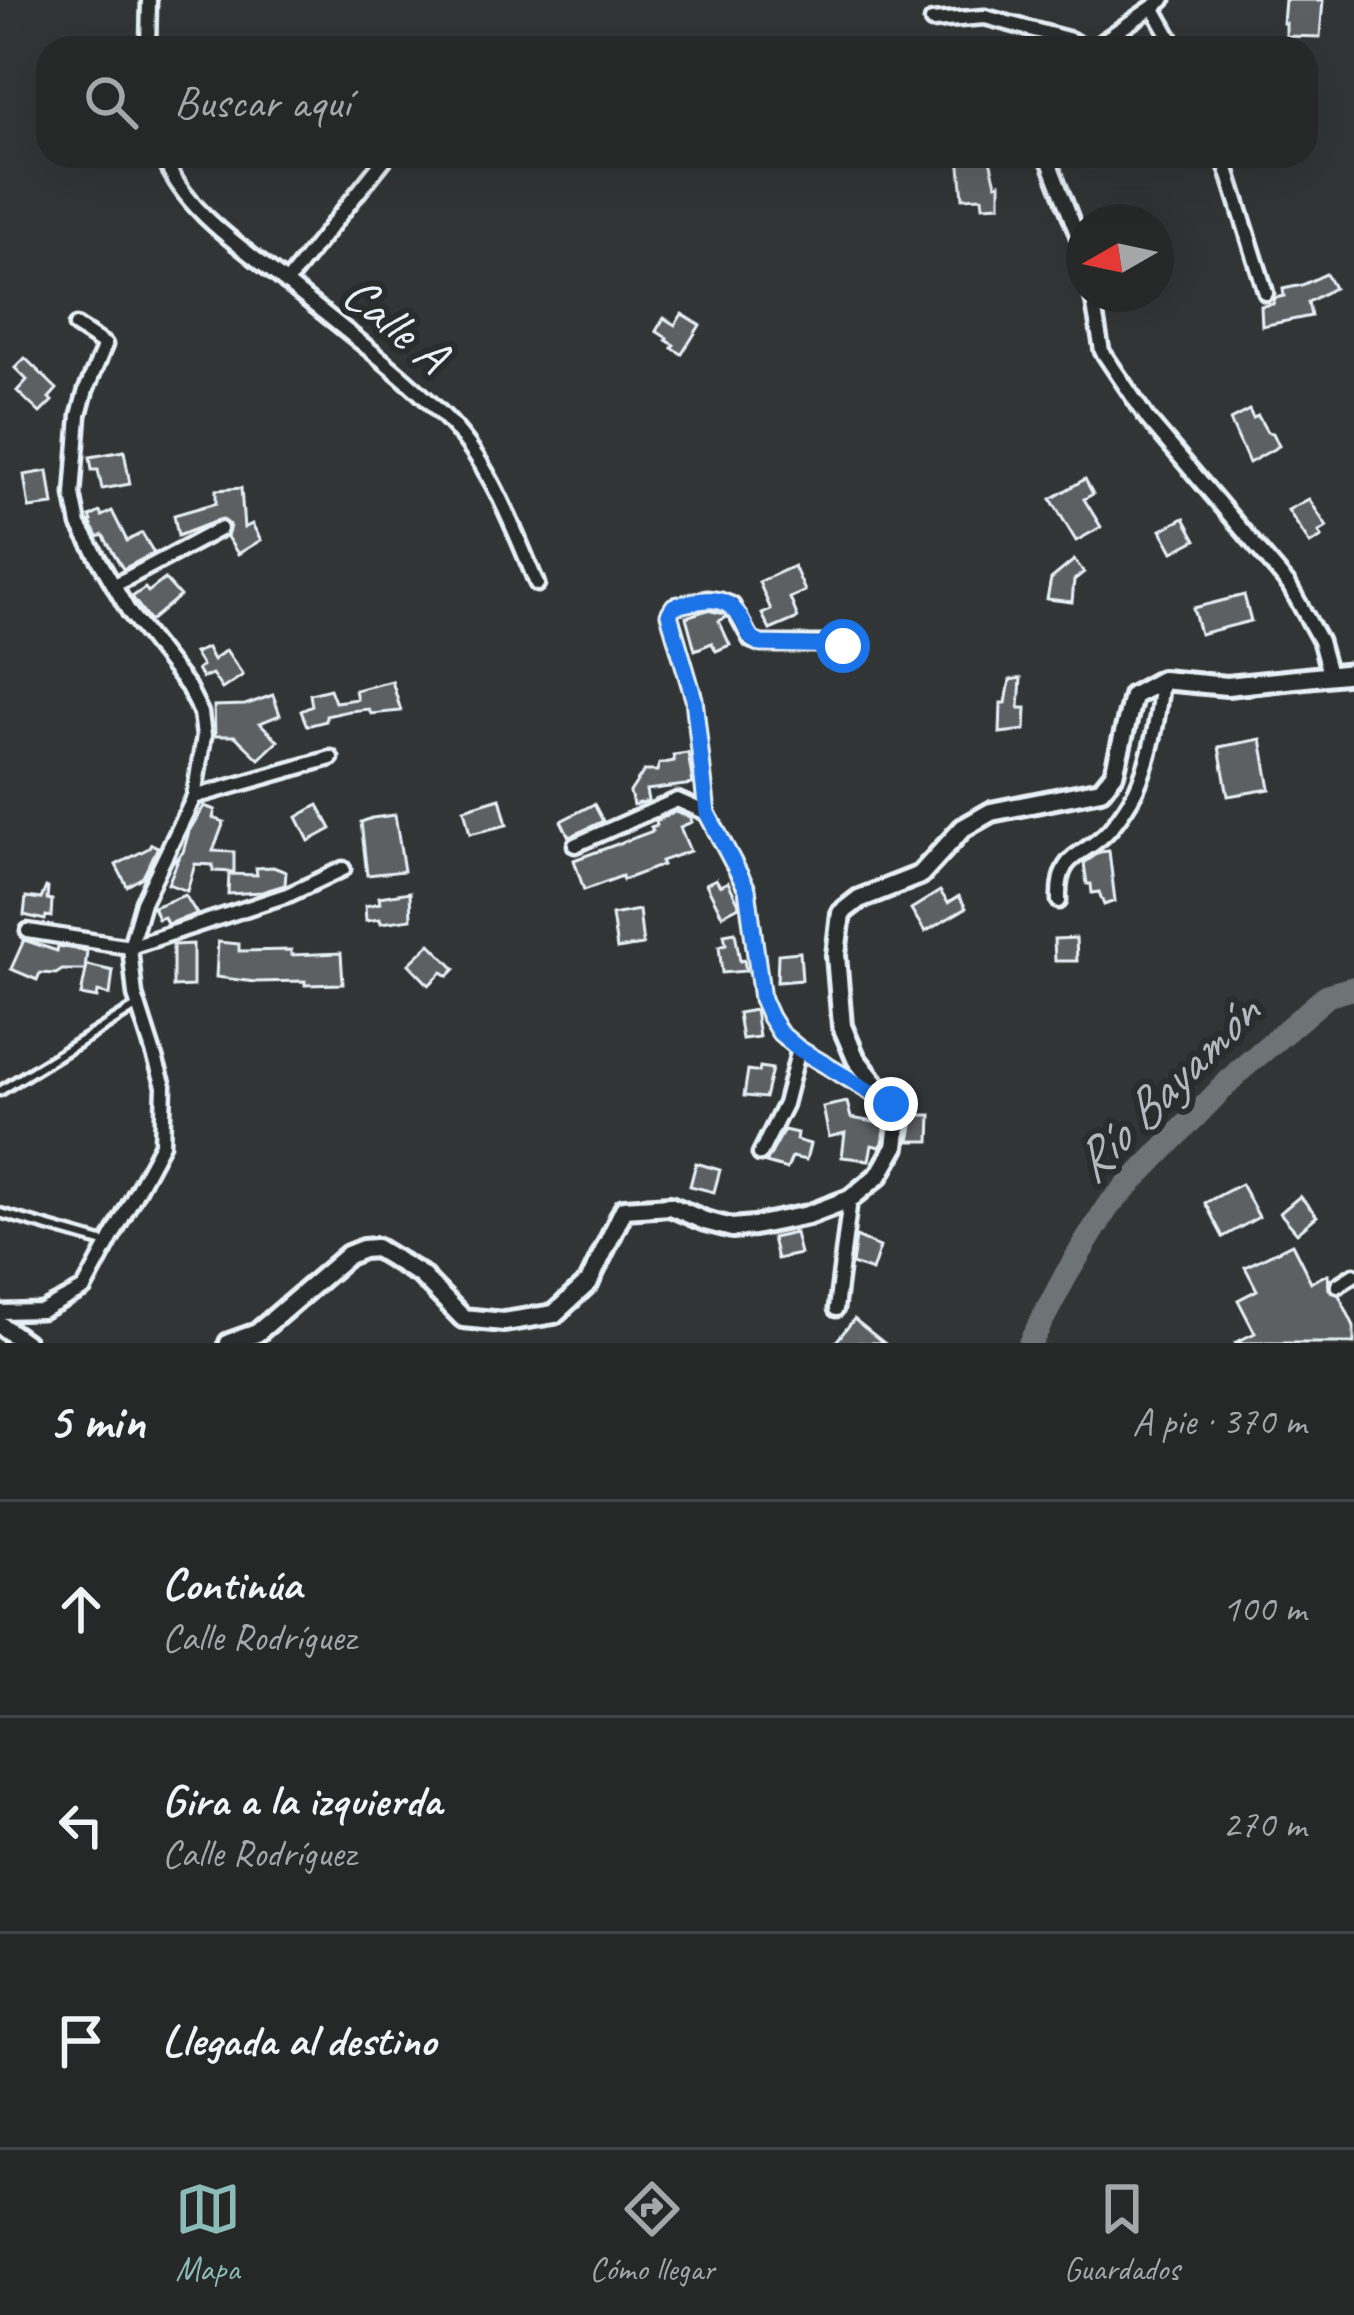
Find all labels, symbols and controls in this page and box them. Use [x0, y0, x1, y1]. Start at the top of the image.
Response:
search box [36, 36, 1318, 168]
icon: search [78, 69, 144, 135]
text: Buscar aquí [174, 74, 350, 131]
north arrow [1066, 204, 1174, 312]
street label: Calle A [330, 262, 464, 388]
route start [816, 619, 870, 673]
water label: Río Bayamón [1057, 977, 1276, 1196]
route end [864, 1077, 918, 1131]
text: 5 min [48, 1389, 145, 1453]
text: A pie · 370 m [1132, 1397, 1306, 1446]
text: Continúa [162, 1556, 302, 1613]
icon: ahead [48, 1576, 114, 1642]
text: 100 m [1222, 1584, 1306, 1633]
text: Calle Rodríguez [162, 1613, 356, 1662]
text: Gira a la izquierda [162, 1772, 441, 1829]
icon: left [48, 1792, 114, 1858]
text: 270 m [1222, 1800, 1306, 1849]
text: Calle Rodríguez [162, 1829, 356, 1878]
icon: arrive [48, 2008, 114, 2074]
text: Llegada al destino [162, 2012, 436, 2069]
tab: Mapa [175, 2176, 241, 2290]
tab: Cómo llegar [590, 2176, 715, 2290]
tab: Guardados [1064, 2176, 1179, 2290]

